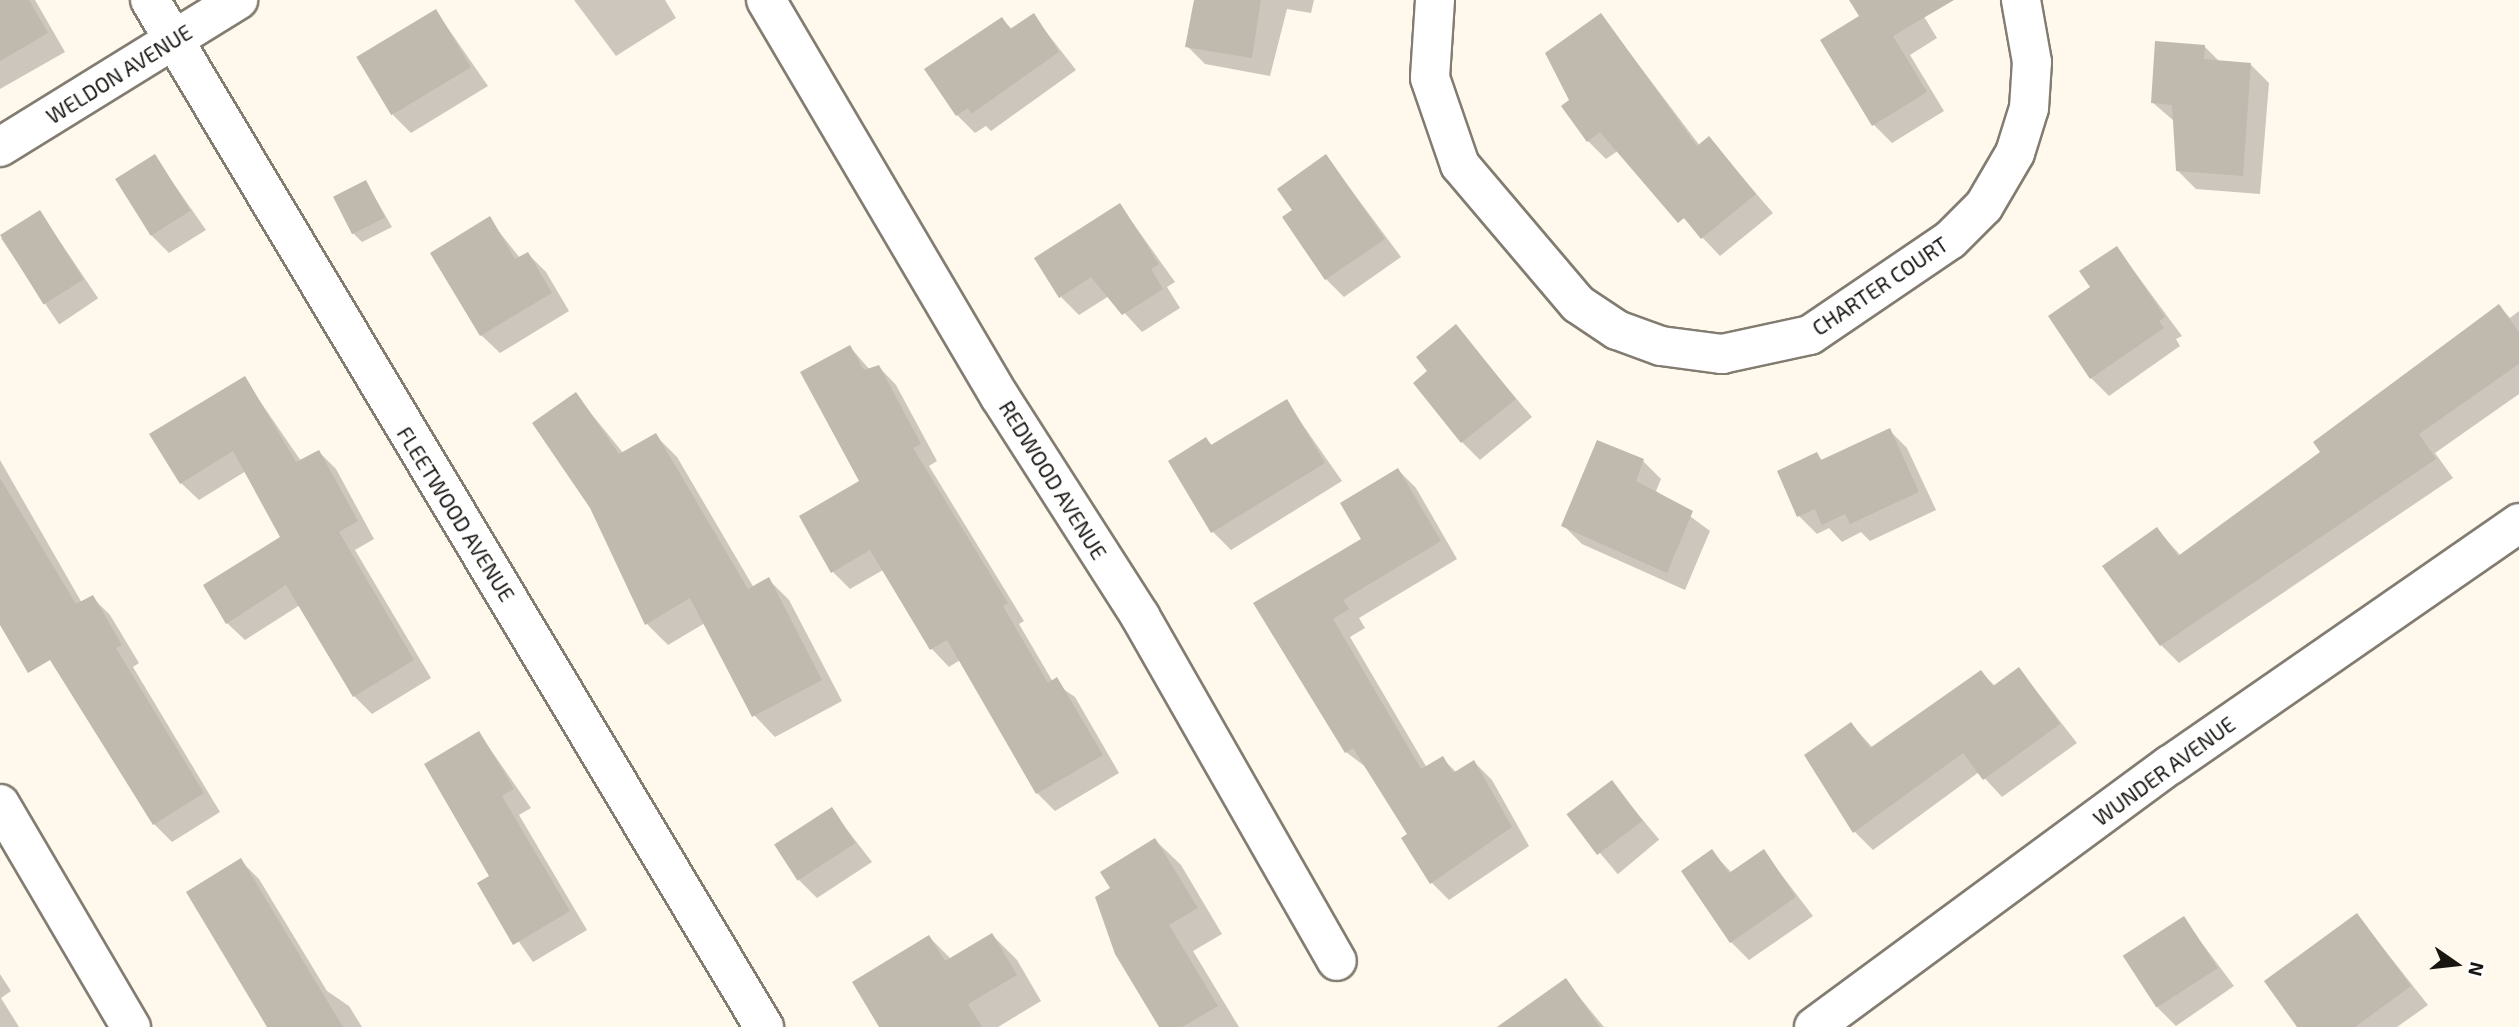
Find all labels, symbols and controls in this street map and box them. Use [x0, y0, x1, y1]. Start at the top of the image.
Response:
street label: WELDON AVENUE [41, 19, 197, 129]
street label: CHARTER COURT [1807, 231, 1953, 341]
street label: REDWOOD AVENUE [994, 396, 1112, 564]
street label: FLEETWOOD AVENUE [392, 422, 520, 606]
street label: WUNDER AVENUE [2088, 711, 2240, 831]
north arrow [2421, 929, 2491, 999]
text: N [2464, 960, 2490, 979]

